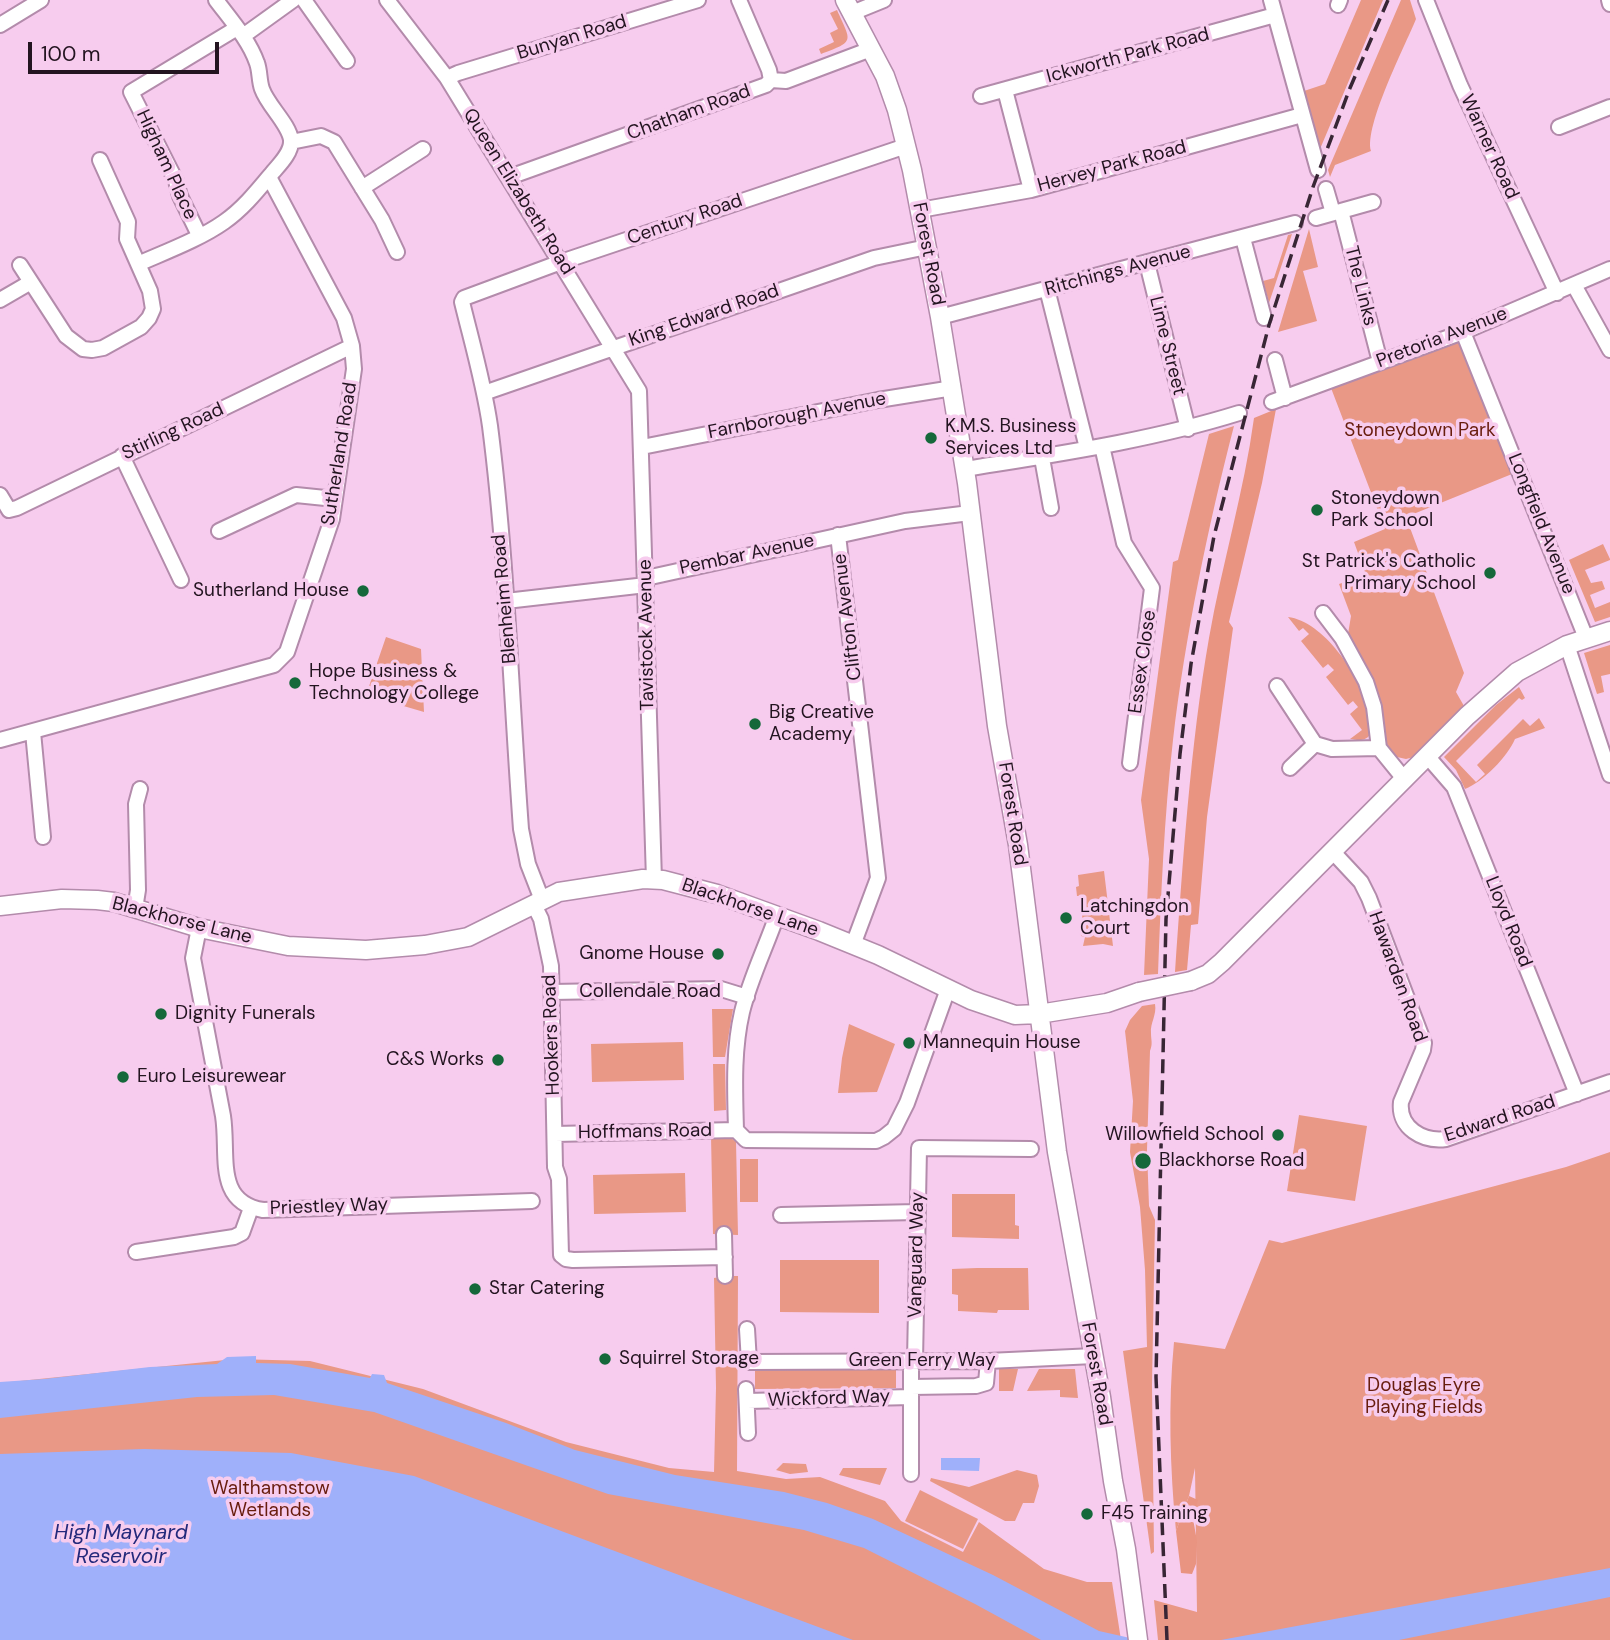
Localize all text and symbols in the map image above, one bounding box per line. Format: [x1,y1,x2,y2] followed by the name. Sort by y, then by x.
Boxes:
[514,11,630,65] street label: Bunyan Road
[1044,23,1212,89] street label: Ickworth Park Road
[32,28,222,72] scale bar
[41,40,101,68] text: 100 m
[624,80,754,146] street label: Chatham Road
[1455,91,1523,203] street label: Warner Road
[458,105,578,279] street label: Queen Elizabeth Road
[131,106,201,224] street label: Higham Place
[1035,136,1189,198] street label: Hervey Park Road
[624,190,746,250] street label: Century Road
[907,201,949,307] street label: Forest Road
[1043,241,1193,301] street label: Ritchings Avenue
[1339,244,1381,328] street label: The Links
[626,280,782,352] street label: King Edward Road
[1144,294,1190,398] street label: Lime Street
[1373,303,1511,373] street label: Pretoria Avenue
[317,381,363,527] street label: Sutherland Road
[706,388,888,444] street label: Farnborough Avenue
[118,398,228,466] street label: Stirling Road
[945,416,1077,460] place label: K.M.S. Business Services Ltd
[1344,420,1496,442] park label: Stoneydown Park
[923,430,939,446] marker: K.M.S. Business Services Ltd
[1502,450,1580,598] street label: Longfield Avenue
[1331,488,1440,532] place label: Stoneydown Park School
[1309,502,1325,518] marker: Stoneydown Park School
[678,530,816,580] street label: Pembar Avenue
[488,533,522,665] street label: Blenheim Road
[1302,551,1476,595] place label: St Patrick's Catholic Primary School
[829,552,867,682] street label: Clifton Avenue
[634,559,660,711] street label: Tavistock Avenue
[1482,565,1498,581] marker: St Patrick's Catholic Primary School
[193,580,349,602] place label: Sutherland House
[355,583,371,599] marker: Sutherland House
[1124,609,1162,715] street label: Essex Close
[309,661,479,705] place label: Hope Business & Technology College
[287,675,303,691] marker: Hope Business & Technology College
[769,702,874,746] place label: Big Creative Academy
[747,716,763,732] marker: Big Creative Academy
[993,761,1031,867] street label: Forest Road
[1480,873,1536,971] street label: Lloyd Road
[679,874,821,942] street label: Blackhorse Lane
[110,893,254,949] street label: Blackhorse Lane
[1080,896,1189,940] place label: Latchingdon Court
[1363,909,1431,1045] street label: Hawarden Road
[1058,910,1074,926] marker: Latchingdon Court
[579,943,704,965] place label: Gnome House
[710,946,726,962] marker: Gnome House
[538,974,566,1096] street label: Hookers Road
[579,981,721,1003] street label: Collendale Road
[175,1003,316,1025] place label: Dignity Funerals
[153,1006,169,1022] marker: Dignity Funerals
[923,1032,1081,1054] place label: Mannequin House
[901,1035,917,1051] marker: Mannequin House
[386,1049,484,1071] place label: C&S Works
[490,1052,506,1068] marker: C&S Works
[137,1066,286,1088] place label: Euro Leisurewear
[115,1069,131,1085] marker: Euro Leisurewear
[1442,1090,1558,1148] street label: Edward Road
[578,1119,712,1145] street label: Hoffmans Road
[1105,1124,1264,1146] place label: Willowfield School
[1270,1127,1286,1143] marker: Willowfield School
[1159,1150,1304,1172] place label: Blackhorse Road
[1133,1151,1153,1171] marker: Blackhorse Road
[904,1192,930,1318] street label: Vanguard Way
[269,1194,389,1220] street label: Priestley Way
[489,1278,605,1300] place label: Star Catering
[467,1281,483,1297] marker: Star Catering
[1076,1321,1116,1427] street label: Forest Road
[619,1348,759,1370] place label: Squirrel Storage
[849,1350,995,1372] street label: Green Ferry Way
[597,1351,613,1367] marker: Squirrel Storage
[1365,1375,1483,1419] park label: Douglas Eyre Playing Fields
[767,1385,891,1413] street label: Wickford Way
[210,1478,330,1522] park label: Walthamstow Wetlands
[1101,1503,1208,1525] place label: F45 Training
[1079,1506,1095,1522] marker: F45 Training
[54,1520,188,1570] water label: High Maynard Reservoir

